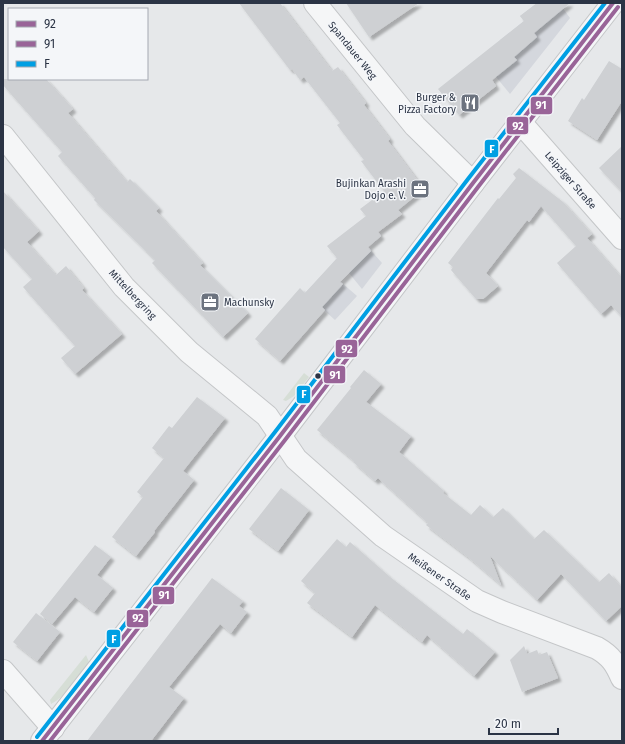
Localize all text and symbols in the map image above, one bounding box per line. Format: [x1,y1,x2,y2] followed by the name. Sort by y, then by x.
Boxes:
[8,8,148,80] legend
[44,17,56,31] text: 92
[325,19,380,82] street label: Spandauer Weg
[44,37,55,51] text: 91
[44,57,50,71] text: F
[398,92,456,116] place label: Burger & Pizza Factory
[459,92,481,114] restaurant icon: Burger & Pizza Factory
[530,96,553,115] line badge: 91
[535,99,547,112] text: 91
[506,116,529,135] line badge: 92
[512,120,524,133] text: 92
[484,139,499,158] line badge: F
[489,143,495,156] text: F
[542,149,599,212] street label: Leipziger Straße
[336,178,406,202] place label: Bujinkan Arashi Dojo e. V.
[409,178,431,200] office icon: Bujinkan Arashi Dojo e. V.
[106,267,159,323] street label: Mittelbergring
[199,291,221,313] office icon: Machunsky
[224,297,274,309] place label: Machunsky
[335,339,358,358] line badge: 92
[341,343,353,356] text: 92
[323,365,346,384] line badge: 91
[329,369,341,382] text: 91
[313,371,323,381] unlabelled marker
[296,385,311,404] line badge: F
[301,388,307,401] text: F
[405,550,473,603] street label: Meißener Straße
[152,586,175,605] line badge: 91
[158,589,170,602] text: 91
[126,609,149,628] line badge: 92
[132,612,144,625] text: 92
[106,629,121,648] line badge: F
[111,633,117,646] text: F
[489,710,558,736] scale bar
[495,717,521,731] text: 20 m

